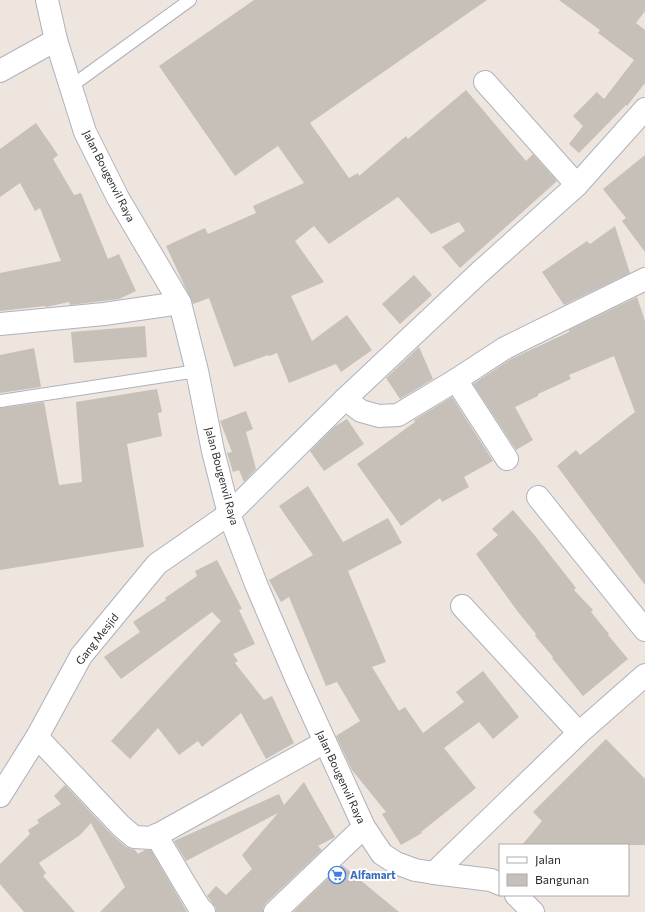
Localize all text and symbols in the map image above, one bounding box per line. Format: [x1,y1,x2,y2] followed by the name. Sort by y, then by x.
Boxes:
[80,128,138,224] street label: Jalan Bougenvil Raya
[202,425,242,527] street label: Jalan Bougenvil Raya
[73,610,121,667] street label: Gang Mesjid
[313,728,369,826] street label: Jalan Bougenvil Raya
[499,844,629,896] legend
[535,852,561,867] text: Jalan
[327,865,347,885] supermarket icon: Alfamart
[350,868,396,881] place label: Alfamart
[535,872,589,886] text: Bangunan

